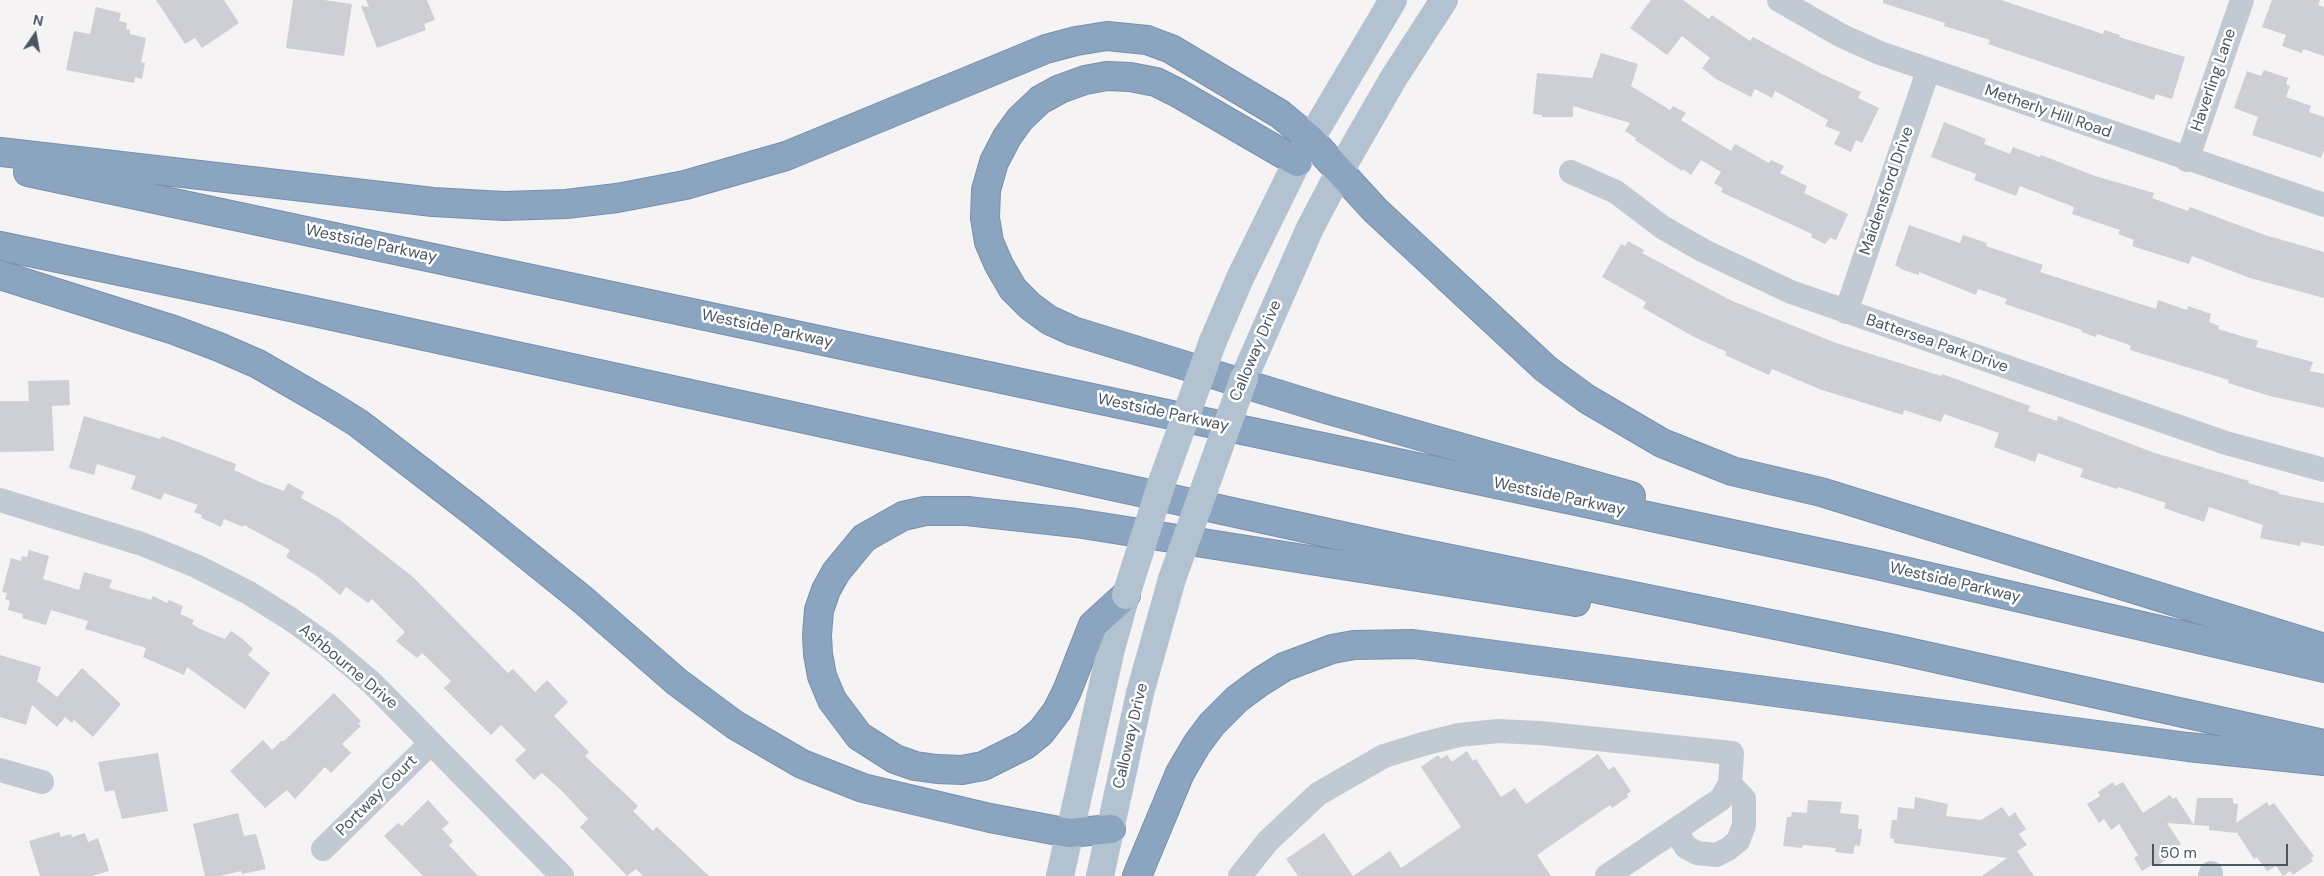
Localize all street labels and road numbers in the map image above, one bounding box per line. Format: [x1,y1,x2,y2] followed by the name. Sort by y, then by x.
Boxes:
[2187,26,2241,134] street label: Haverling Lane
[1982,81,2114,143] street label: Metherly Hill Road
[1856,124,1918,258] street label: Maidensford Drive
[304,221,438,267] street label: Westside Parkway
[1226,298,1286,404] street label: Calloway Drive
[700,306,834,352] street label: Westside Parkway
[1863,311,2011,377] street label: Battersea Park Drive
[1096,390,1230,436] street label: Westside Parkway
[1492,474,1626,520] street label: Westside Parkway
[1888,559,2022,607] street label: Westside Parkway
[295,620,401,714] street label: Ashbourne Drive
[1110,681,1152,791] street label: Calloway Drive
[333,752,421,840] street label: Portway Court

